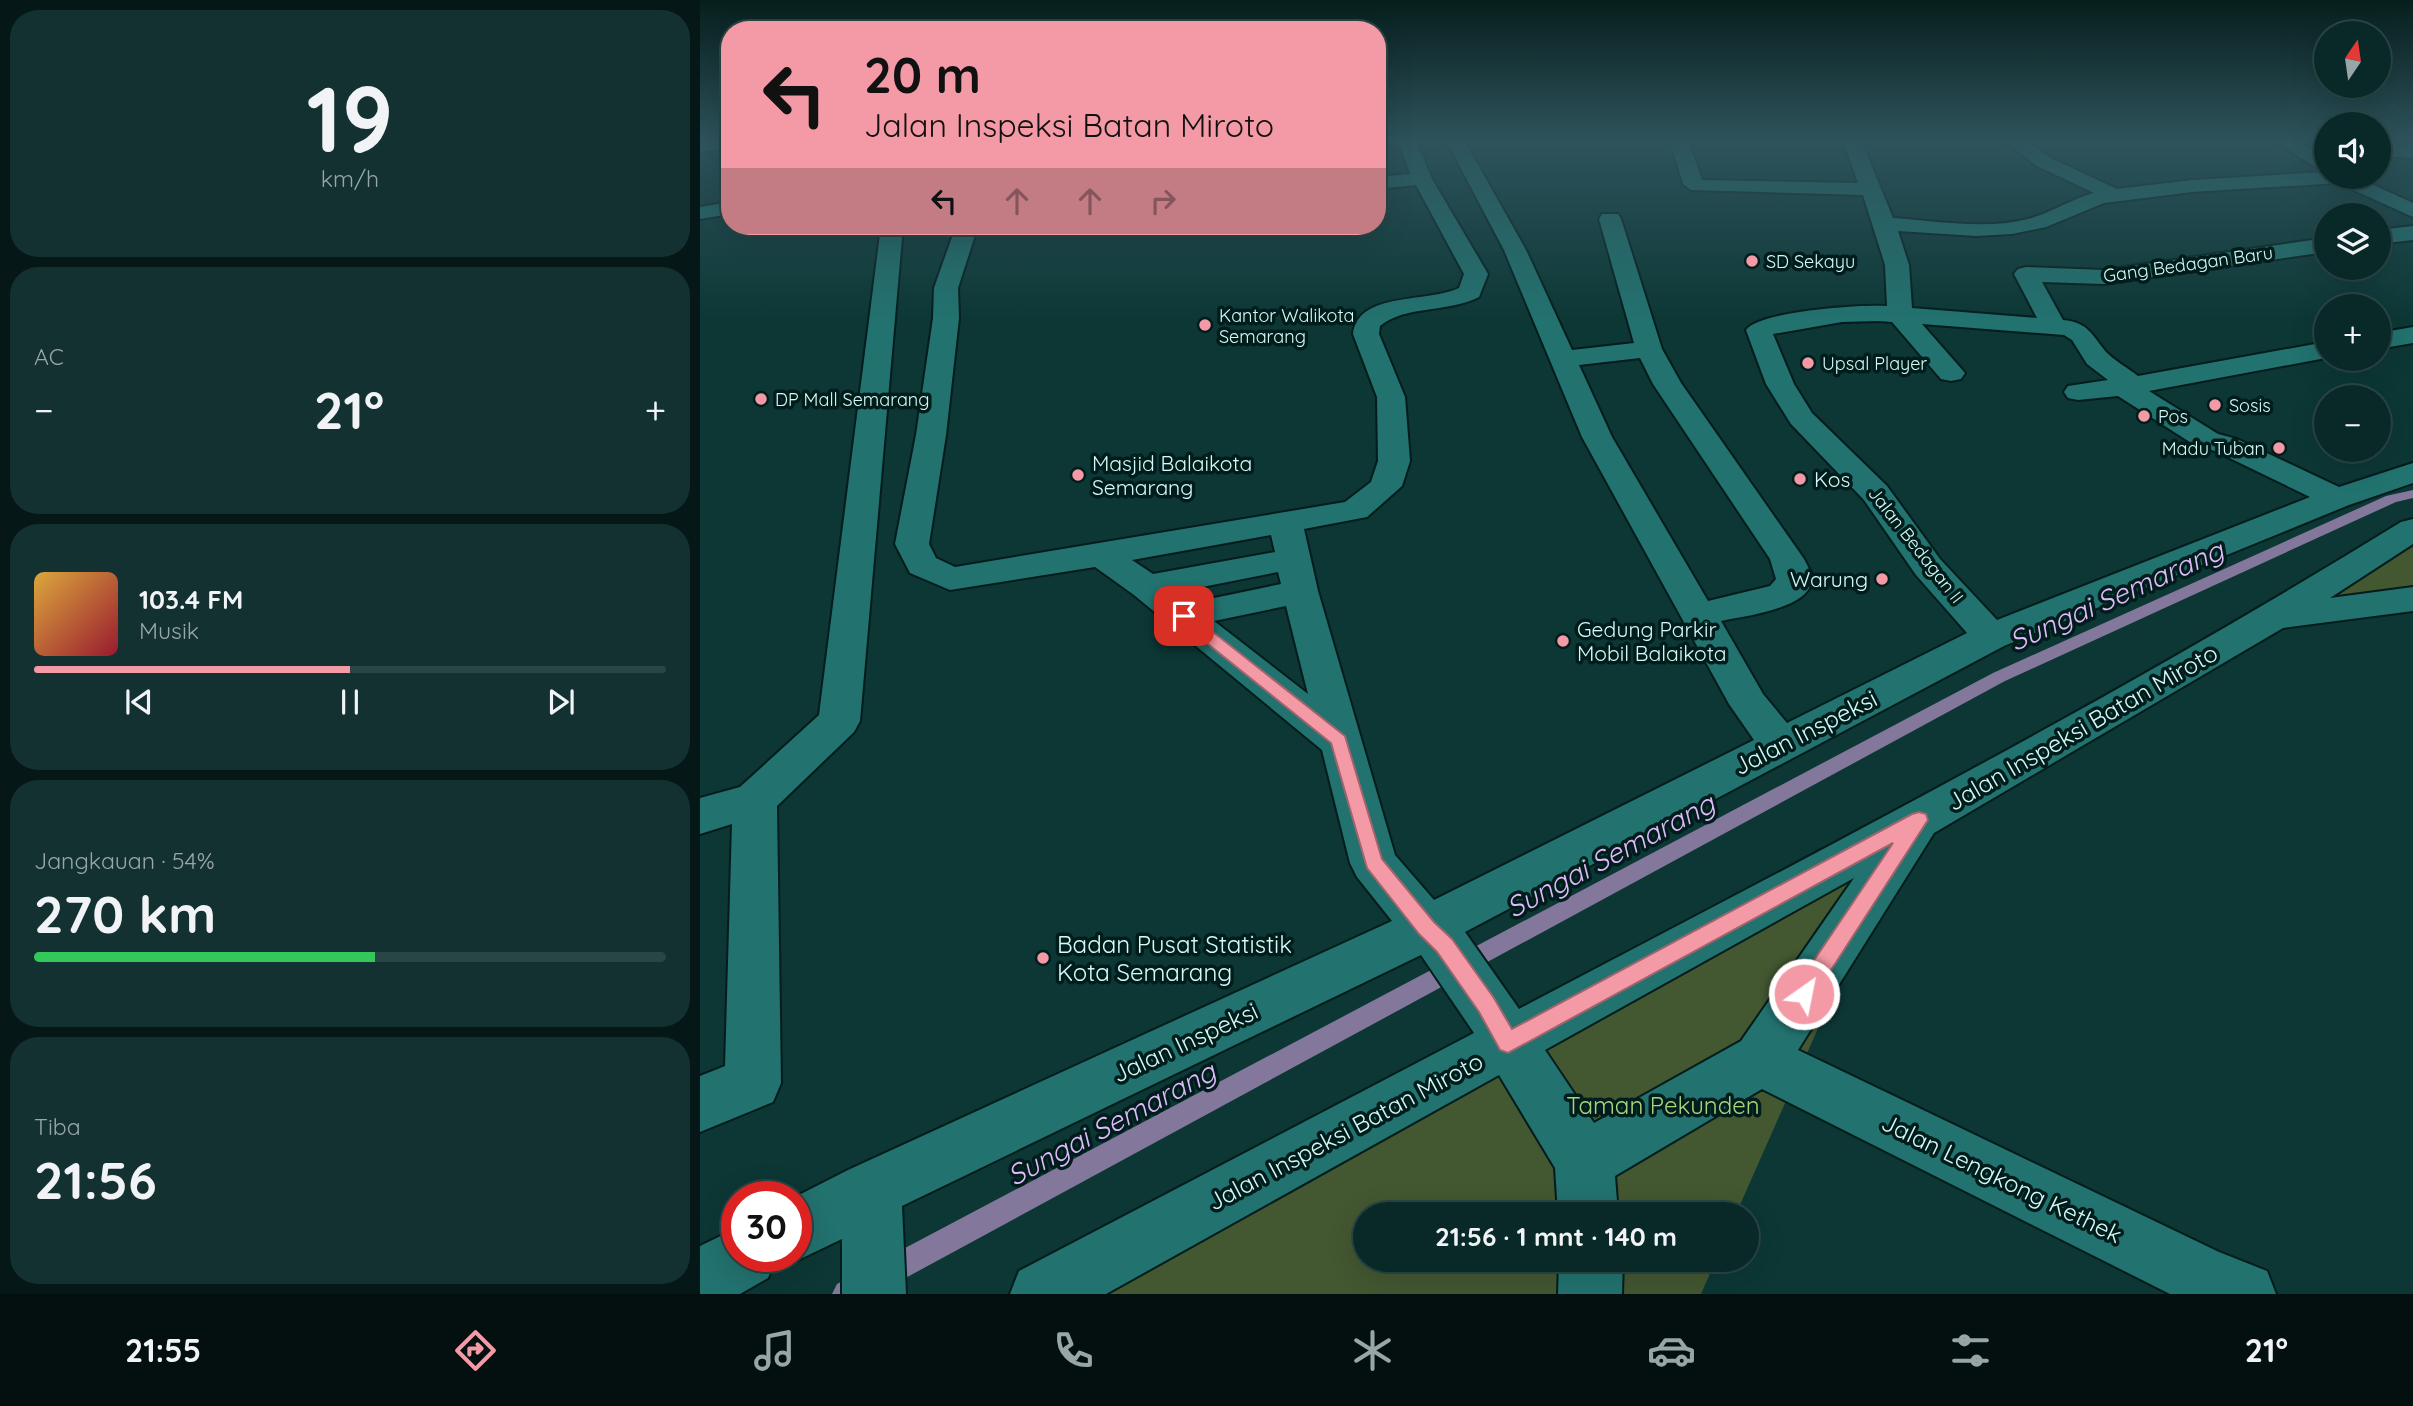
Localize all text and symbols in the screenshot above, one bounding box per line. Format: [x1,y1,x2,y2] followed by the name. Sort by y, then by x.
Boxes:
[2314,21,2390,98] north arrow
[2314,21,2391,462] map controls
[864,44,981,105] text: 20 m
[749,49,840,140] icon: left
[306,61,394,175] text: 19
[864,105,1274,145] text: Jalan Inspeksi Batan Miroto
[2314,112,2391,189] button: sound
[321,164,379,193] text: km/h
[925,182,963,220] icon: left
[998,182,1036,220] icon: ahead
[1071,182,1109,220] icon: ahead
[1144,182,1182,220] icon: right
[2314,203,2391,280] button: layers
[2102,241,2274,287] street label: Gang Bedagan Baru
[1766,250,1855,273] place label: SD Sekayu
[1744,253,1760,269] marker: SD Sekayu
[2314,294,2391,371] button: +
[1219,304,1354,348] place label: Kantor Walikota Semarang
[1197,317,1213,333] marker: Kantor Walikota Semarang
[34,342,64,371] text: AC
[1822,352,1927,375] place label: Upsal Player
[1800,355,1816,371] marker: Upsal Player
[314,377,384,442] text: 21°
[2314,385,2391,462] button: −
[34,386,54,434] text: −
[645,386,666,434] text: +
[775,388,929,411] place label: DP Mall Semarang
[753,391,769,407] marker: DP Mall Semarang
[2229,394,2271,417] place label: Sosis
[2207,397,2223,413] marker: Sosis
[2158,405,2188,428] place label: Pos
[2136,408,2152,424] marker: Pos
[2162,437,2265,460] place label: Madu Tuban
[2271,440,2287,456] marker: Madu Tuban
[1092,450,1252,500] place label: Masjid Balaikota Semarang
[1814,466,1850,492] place label: Kos
[1070,467,1086,483] marker: Masjid Balaikota Semarang
[1792,471,1808,487] marker: Kos
[1863,482,1969,608] street label: Jalan Bedagan II
[2003,531,2230,658] water label: Sungai Semarang
[1790,566,1868,592] place label: Warung
[1874,571,1890,587] marker: Warung
[139,583,243,616] text: 103.4 FM
[1154,586,1214,646] pin
[1165,597,1203,635] icon: arrive
[139,616,199,645] text: Musik
[1577,616,1727,666] place label: Gedung Parkir Mobil Balaikota
[1555,633,1571,649] marker: Gedung Parkir Mobil Balaikota
[1941,637,2223,817] street label: Jalan Inspeksi Batan Miroto
[120,683,158,721] icon: previous
[331,683,369,721] icon: pause
[542,683,580,721] icon: next
[1728,683,1882,781] street label: Jalan Inspeksi
[1500,785,1722,925] water label: Sungai Semarang
[34,846,215,875] text: Jangkauan · 54%
[34,881,216,946] text: 270 km
[1057,929,1292,987] place label: Badan Pusat Statistik Kota Semarang
[1035,950,1051,966] marker: Badan Pusat Statistik Kota Semarang
[1767,957,1841,1031] position arrow
[1107,995,1263,1089] street label: Jalan Inspeksi
[1202,1046,1488,1216] street label: Jalan Inspeksi Batan Miroto
[1001,1053,1223,1193] water label: Sungai Semarang
[1566,1090,1760,1120] park label: Taman Pekunden
[1877,1107,2127,1249] street label: Jalan Lengkong Kethek
[34,1112,81,1141] text: Tiba
[34,1147,157,1212] text: 21:56
[721,1181,812,1272] speed limit sign: 30
[1435,1220,1677,1253] text: 21:56 · 1 mnt · 140 m
[451,1326,500,1375] icon: directions
[750,1326,799,1375] icon: music
[1049,1326,1098,1375] icon: phone
[1348,1326,1397,1375] icon: climate
[1647,1326,1696,1375] icon: car
[1946,1326,1995,1375] icon: filters
[125,1330,201,1370] text: 21:55
[2245,1330,2288,1370] text: 21°

